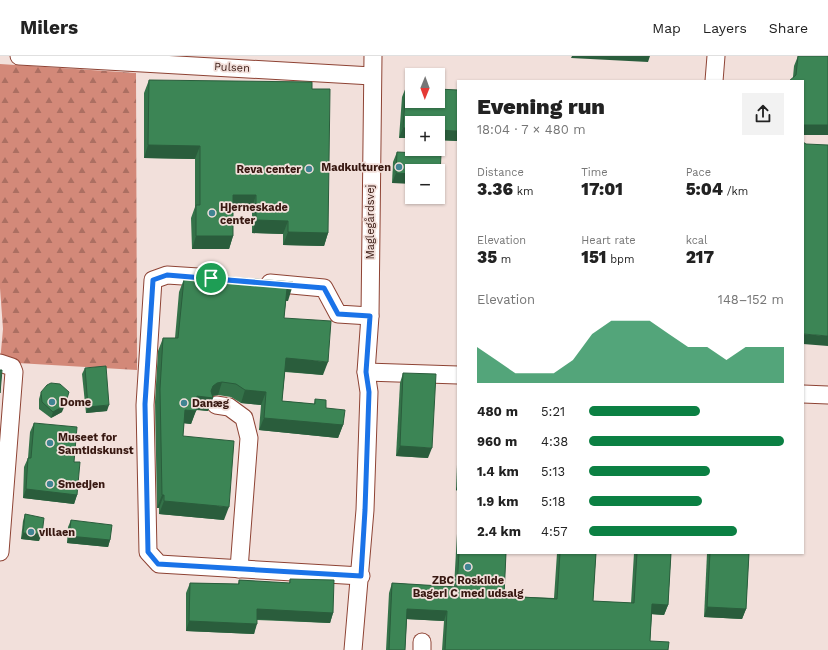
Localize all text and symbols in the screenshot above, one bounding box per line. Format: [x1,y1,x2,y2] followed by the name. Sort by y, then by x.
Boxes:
[20,16,78,39] text: Milers
[652,20,681,36] text: Map
[703,20,747,36] text: Layers
[769,20,808,36] text: Share
[214,60,250,75] street label: Pulsen
[405,68,445,108] north arrow
[405,68,445,204] map controls
[742,93,784,135] button: share
[477,94,605,119] text: Evening run
[405,116,445,156] button: +
[477,122,586,137] text: 18:04 · 7 × 480 m
[321,161,391,174] place label: Madkulturen
[394,162,404,172] marker: Madkulturen
[237,163,301,176] place label: Reva center
[304,164,314,174] marker: Reva center
[405,164,445,204] button: −
[477,166,524,179] text: Distance
[581,166,608,179] text: Time
[686,166,711,179] text: Pace
[477,179,513,199] text: 3.36
[581,179,623,199] text: 17:01
[686,179,723,199] text: 5:04
[364,184,377,260] street label: Maglegårdsvej
[513,185,533,198] text: km
[723,185,748,198] text: /km
[220,201,288,227] place label: Hjerneskade center
[207,208,217,218] marker: Hjerneskade center
[477,234,526,247] text: Elevation
[581,234,636,247] text: Heart rate
[686,234,707,247] text: kcal
[477,247,497,267] text: 35
[581,247,606,267] text: 151
[686,247,714,267] text: 217
[497,253,511,266] text: m
[606,253,634,266] text: bpm
[194,261,228,295] pin
[200,267,222,289] icon: arrive
[477,292,535,307] text: Elevation
[718,292,784,307] text: 148–152 m
[60,396,91,409] place label: Dome
[47,397,57,407] marker: Dome
[192,397,230,410] place label: Danæg
[179,398,189,408] marker: Danæg
[477,404,518,419] text: 480 m
[541,404,565,419] text: 5:21
[58,431,134,457] place label: Museet for Samtidskunst
[477,434,517,449] text: 960 m
[541,434,568,449] text: 4:38
[45,438,55,448] marker: Museet for Samtidskunst
[477,464,519,479] text: 1.4 km
[541,464,565,479] text: 5:13
[58,478,105,491] place label: Smedjen
[45,479,55,489] marker: Smedjen
[477,494,518,509] text: 1.9 km
[541,494,566,509] text: 5:18
[477,524,521,539] text: 2.4 km
[541,524,568,539] text: 4:57
[38,526,75,539] place label: villaen
[26,527,36,537] marker: villaen
[463,562,473,572] marker: ZBC Roskilde Bageri C med udsalg
[413,574,524,600] place label: ZBC Roskilde Bageri C med udsalg

